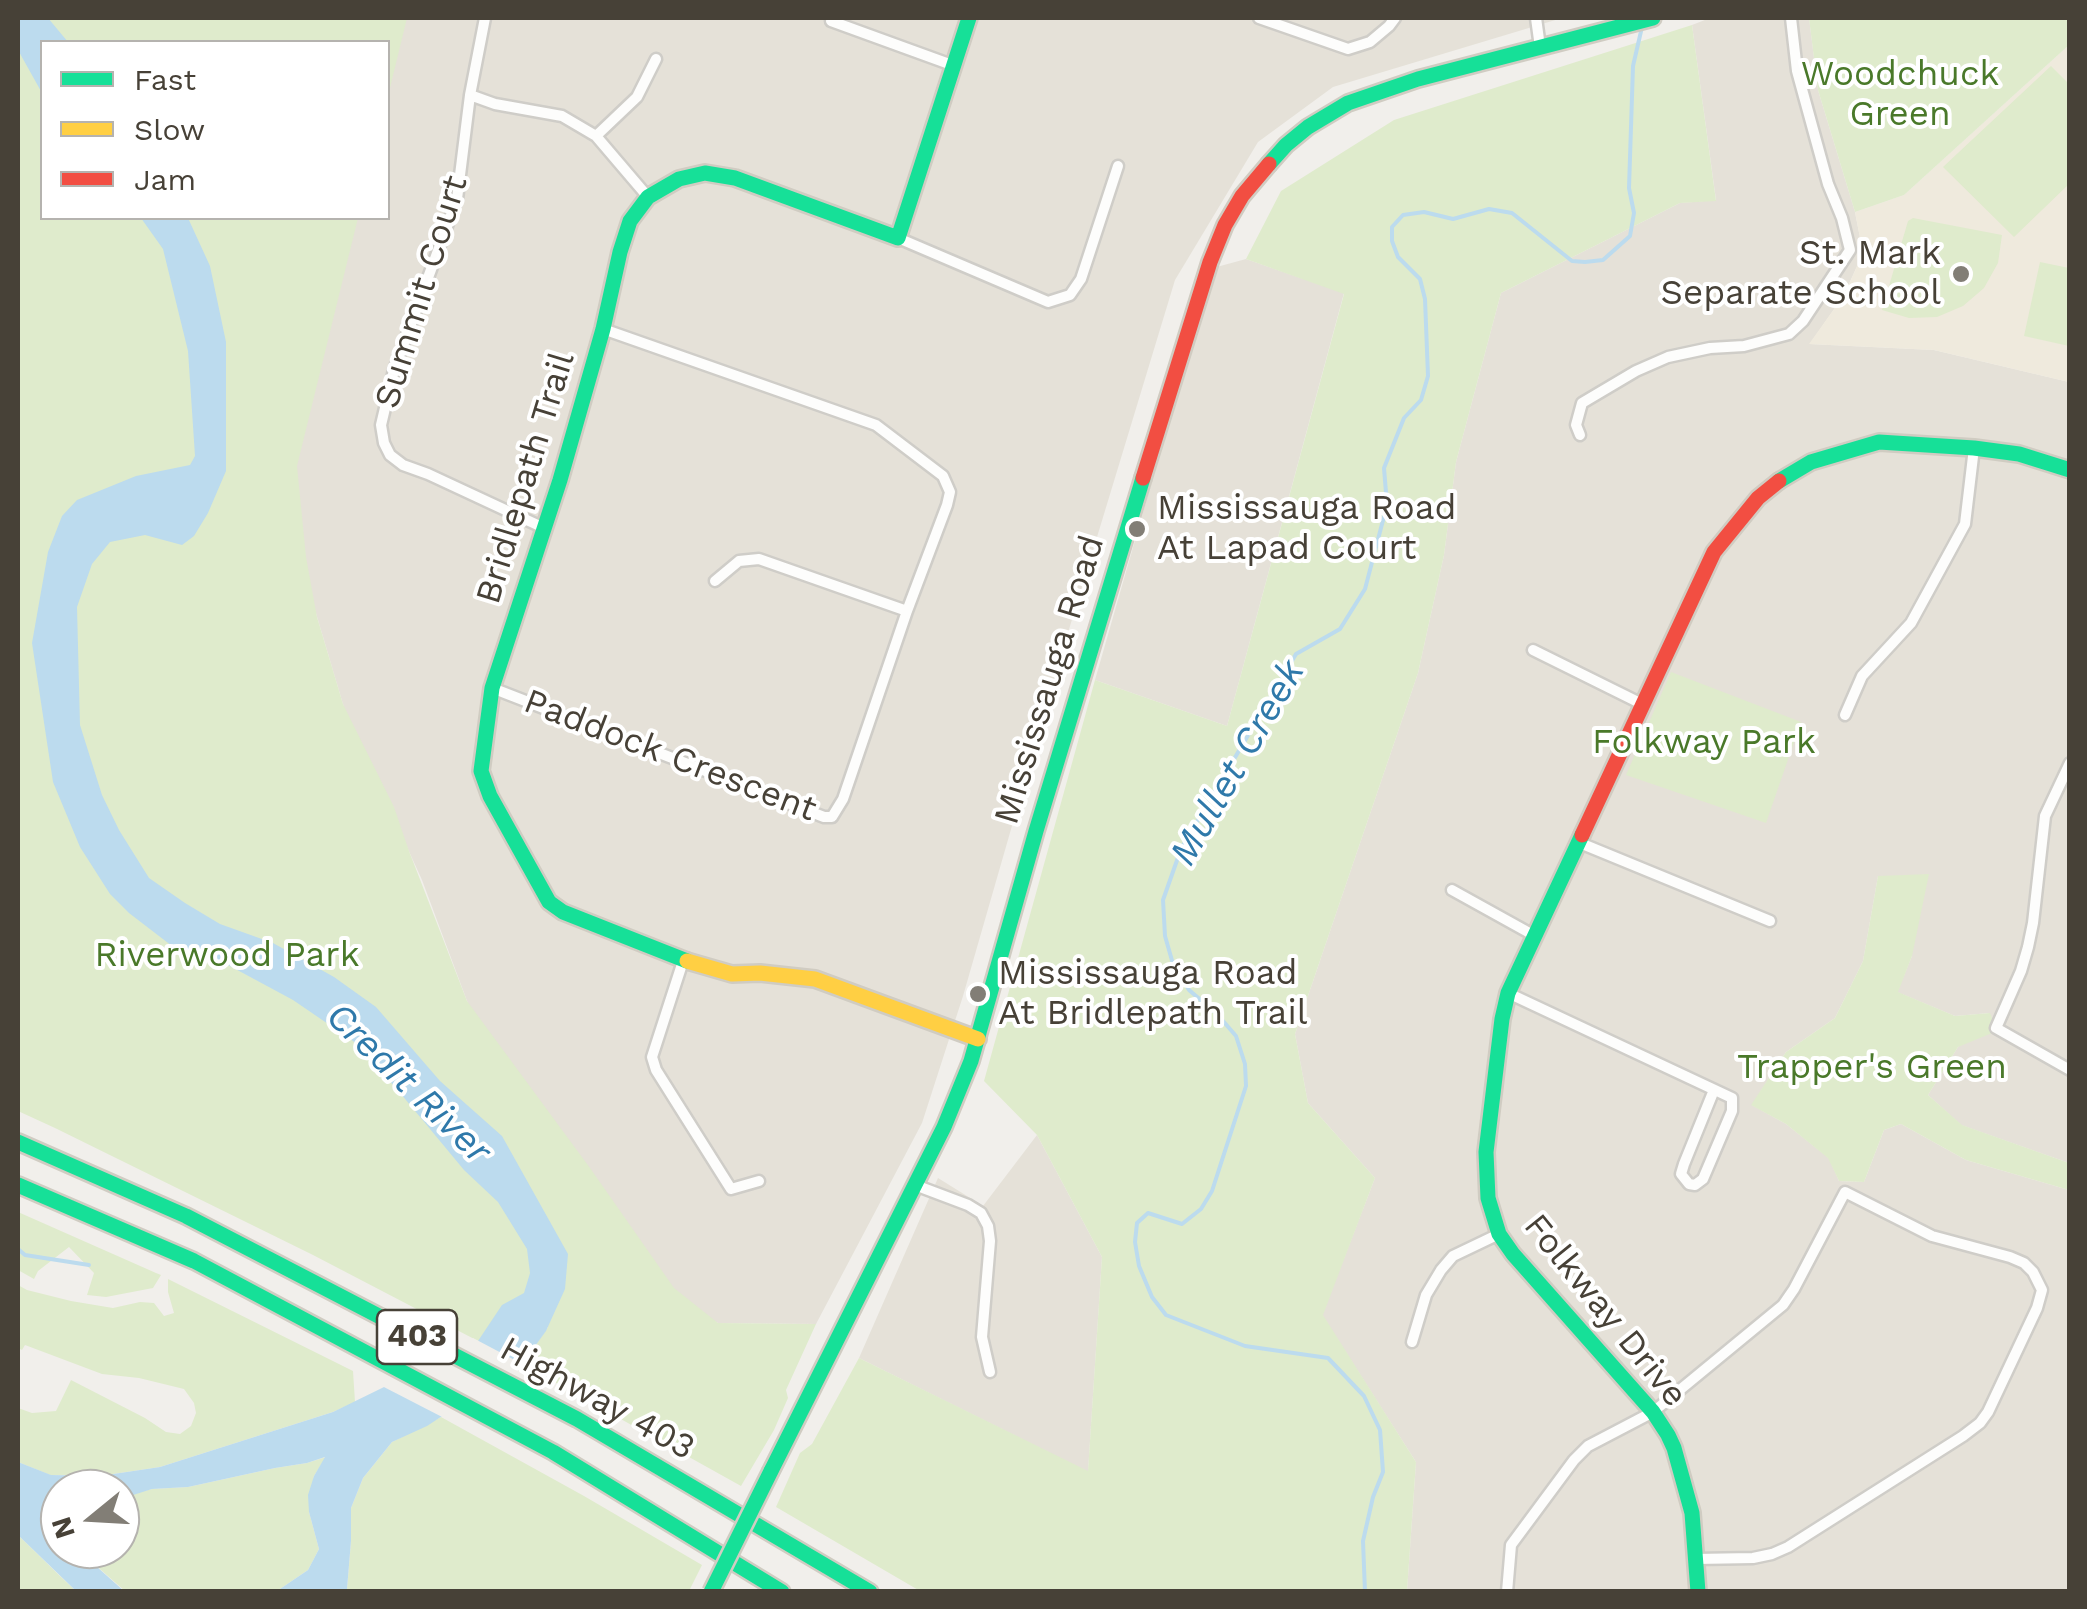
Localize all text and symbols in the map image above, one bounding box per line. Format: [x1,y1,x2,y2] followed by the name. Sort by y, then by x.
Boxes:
[40,40,390,220] legend
[1801,54,1999,136] park label: Woodchuck Green
[134,62,196,97] text: Fast
[134,112,205,147] text: Slow
[134,162,196,197] text: Jam
[367,171,477,413] street label: Summit Court
[1661,233,1941,315] place label: St. Mark Separate School
[1950,263,1972,285] marker: St. Mark Separate School
[468,347,584,609] street label: Bridlepath Trail
[1157,488,1456,570] place label: Mississauga Road At Lapad Court
[1126,518,1148,540] marker: Mississauga Road At Lapad Court
[986,531,1114,829] street label: Mississauga Road
[1161,652,1315,874] water label: Mullet Creek
[518,681,822,831] street label: Paddock Crescent
[1592,722,1816,764] park label: Folkway Park
[95,935,359,977] park label: Riverwood Park
[998,953,1307,1035] place label: Mississauga Road At Bridlepath Trail
[967,983,989,1005] marker: Mississauga Road At Bridlepath Trail
[316,994,500,1174] water label: Credit River
[1737,1047,2007,1089] park label: Trapper's Green
[1515,1206,1695,1416] street label: Folkway Drive
[377,1310,457,1364] road number: 403
[493,1328,701,1470] street label: Highway 403
[40,1469,140,1569] north arrow
[44,1513,82,1543] text: N

